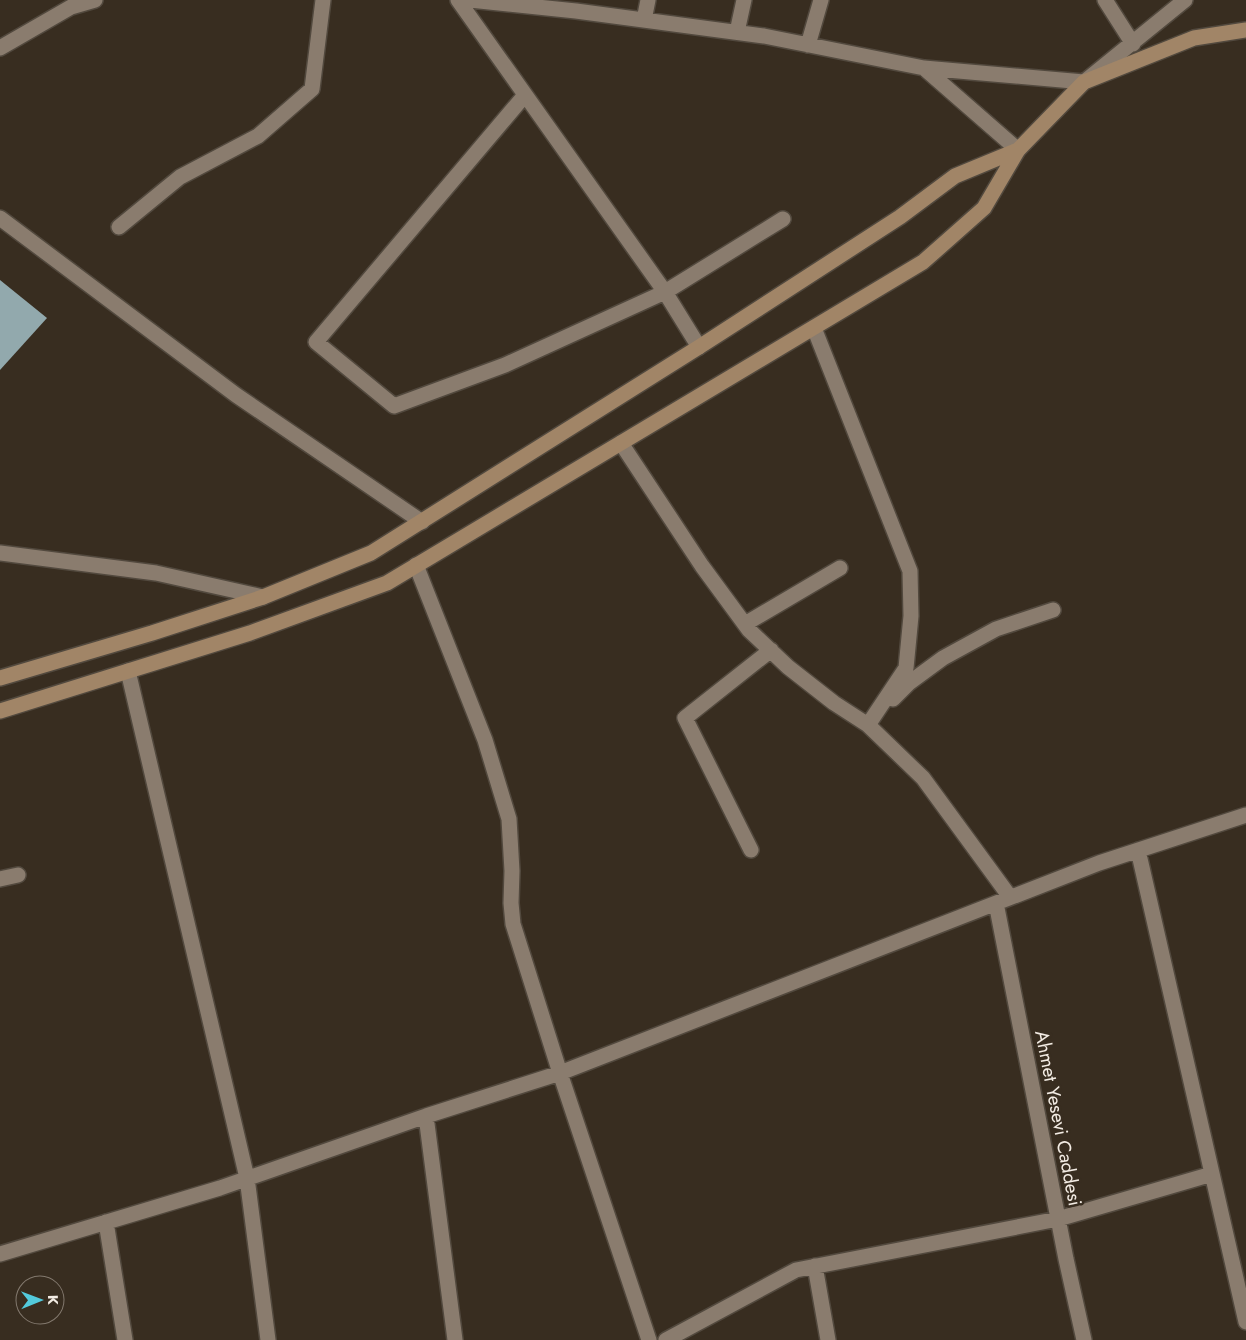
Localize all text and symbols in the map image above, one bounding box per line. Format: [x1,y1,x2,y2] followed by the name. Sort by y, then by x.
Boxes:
[1028,1028,1089,1208] street label: Ahmet Yesevi Caddesi
[15,1275,65,1325] north arrow
[43,1295,63,1305] text: K

